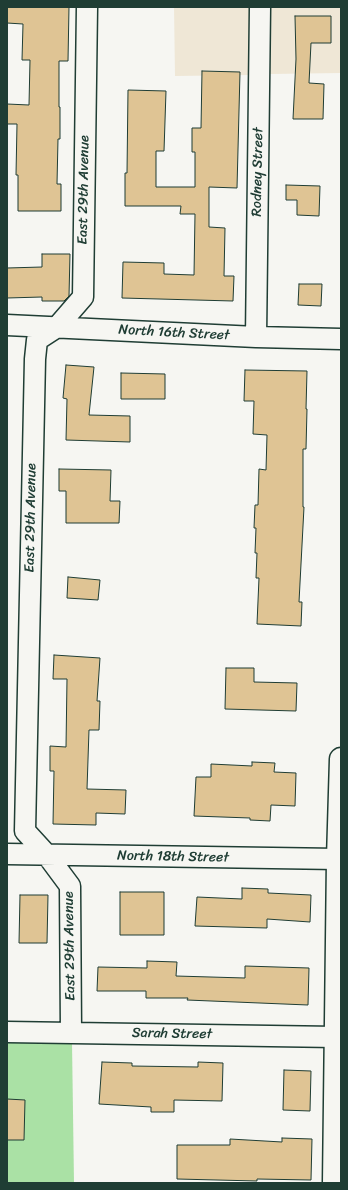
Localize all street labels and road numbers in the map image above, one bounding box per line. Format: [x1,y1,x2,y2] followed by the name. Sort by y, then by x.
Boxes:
[249,127,267,217] street label: Rodney Street
[75,135,93,245] street label: East 29th Avenue
[118,322,230,344] street label: North 16th Street
[22,463,40,573] street label: East 29th Avenue
[117,848,229,866] street label: North 18th Street
[61,891,79,1001] street label: East 29th Avenue
[132,1025,212,1043] street label: Sarah Street

